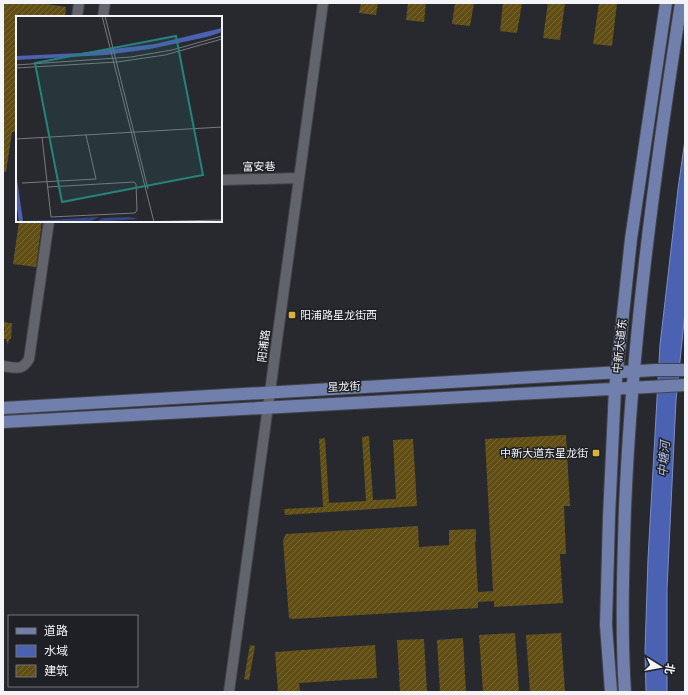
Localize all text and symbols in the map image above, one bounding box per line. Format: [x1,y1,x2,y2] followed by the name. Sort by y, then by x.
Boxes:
[16,16,222,222] inset map
[242,160,276,174] street label: 富安巷
[300,309,377,322] place label: 阳浦路星龙街西
[287,310,297,320] marker: 阳浦路星龙街西
[611,318,629,374] street label: 中新大道东
[256,329,272,363] street label: 阳浦路
[327,380,361,394] street label: 星龙街
[656,439,672,477] water label: 中塘河
[500,447,588,460] place label: 中新大道东星龙街
[591,448,601,458] marker: 中新大道东星龙街
[8,615,138,687] legend
[44,624,68,638] text: 道路
[44,644,68,658] text: 水域
[640,647,680,687] north arrow
[662,662,677,675] text: 北
[44,664,68,678] text: 建筑

